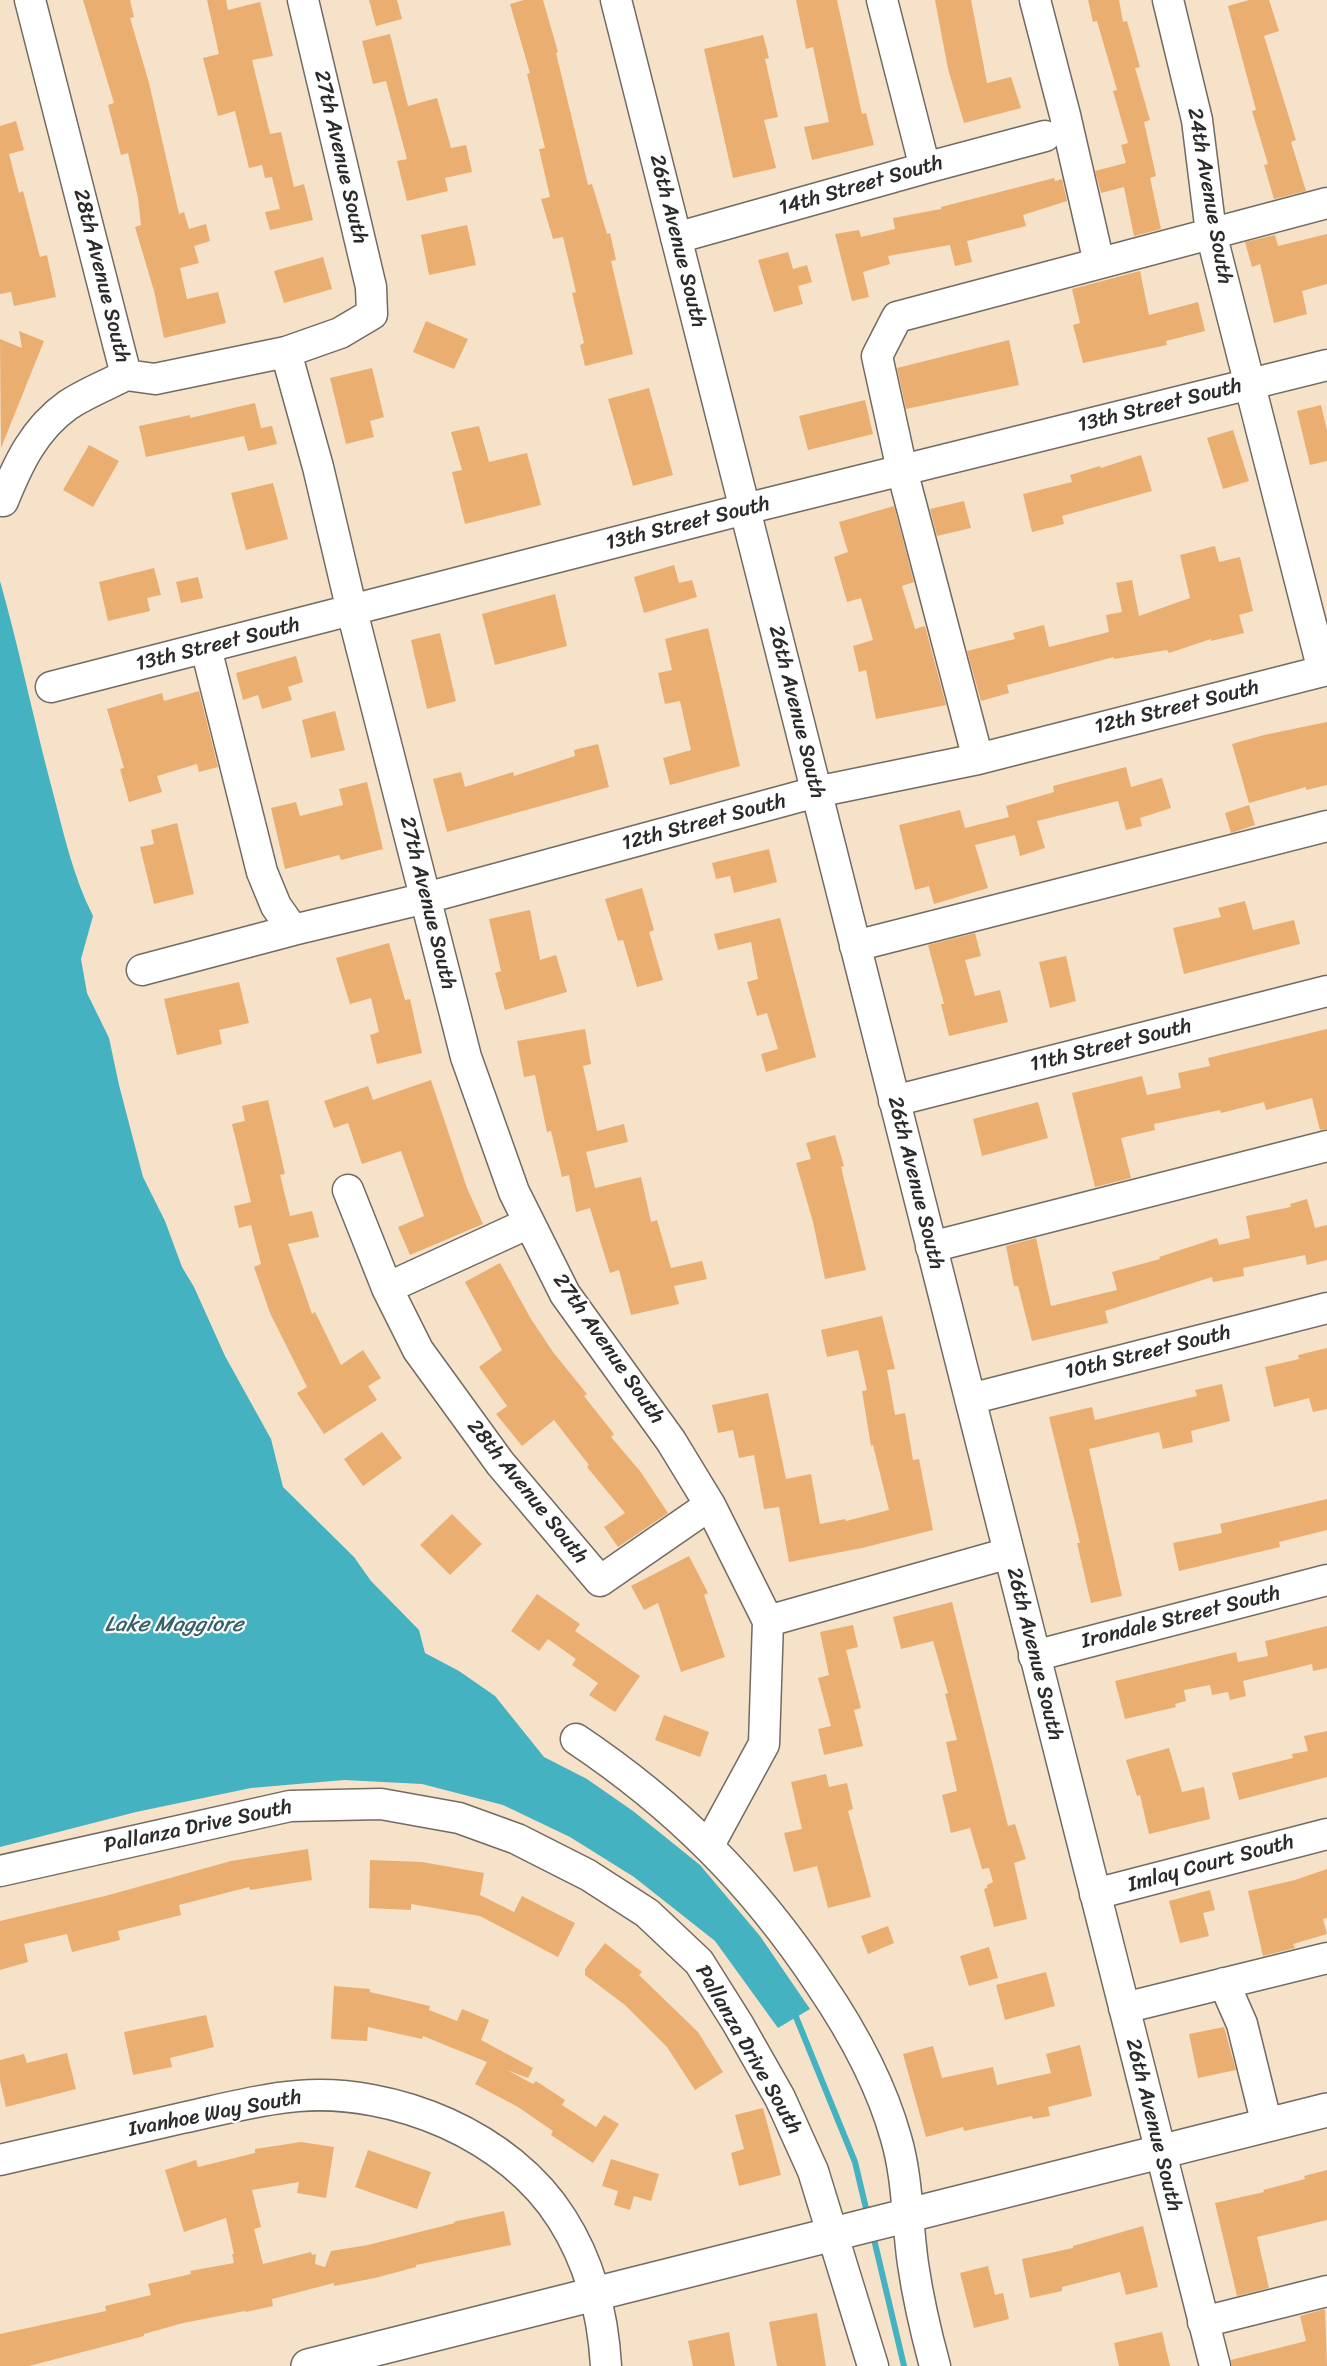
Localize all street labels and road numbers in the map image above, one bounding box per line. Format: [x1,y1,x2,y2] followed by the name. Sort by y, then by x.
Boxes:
[308,68,372,246] street label: 27th Avenue South
[1181,106,1237,286] street label: 24th Avenue South
[776,151,946,221] street label: 14th Street South
[643,152,711,330] street label: 26th Avenue South
[67,186,135,366] street label: 28th Avenue South
[1075,373,1245,439] street label: 13th Street South
[603,491,773,557] street label: 13th Street South
[133,612,303,678] street label: 13th Street South
[762,623,830,801] street label: 26th Avenue South
[1092,675,1262,741] street label: 12th Street South
[619,789,789,857] street label: 12th Street South
[393,814,461,992] street label: 27th Avenue South
[1028,1014,1194,1078] street label: 11th Street South
[881,1094,949,1272] street label: 26th Avenue South
[547,1269,669,1429] street label: 27th Avenue South
[1063,1320,1233,1386] street label: 10th Street South
[461,1415,593,1569] street label: 28th Avenue South
[1000,1565,1068,1743] street label: 26th Avenue South
[1079,1581,1283,1655] street label: Irondale Street South
[102,1795,294,1859] street label: Pallanza Drive South
[1125,1830,1297,1898] street label: Imlay Court South
[689,1961,807,2139] street label: Pallanza Drive South
[1119,2036,1187,2214] street label: 26th Avenue South
[126,2085,304,2143] street label: Ivanhoe Way South

